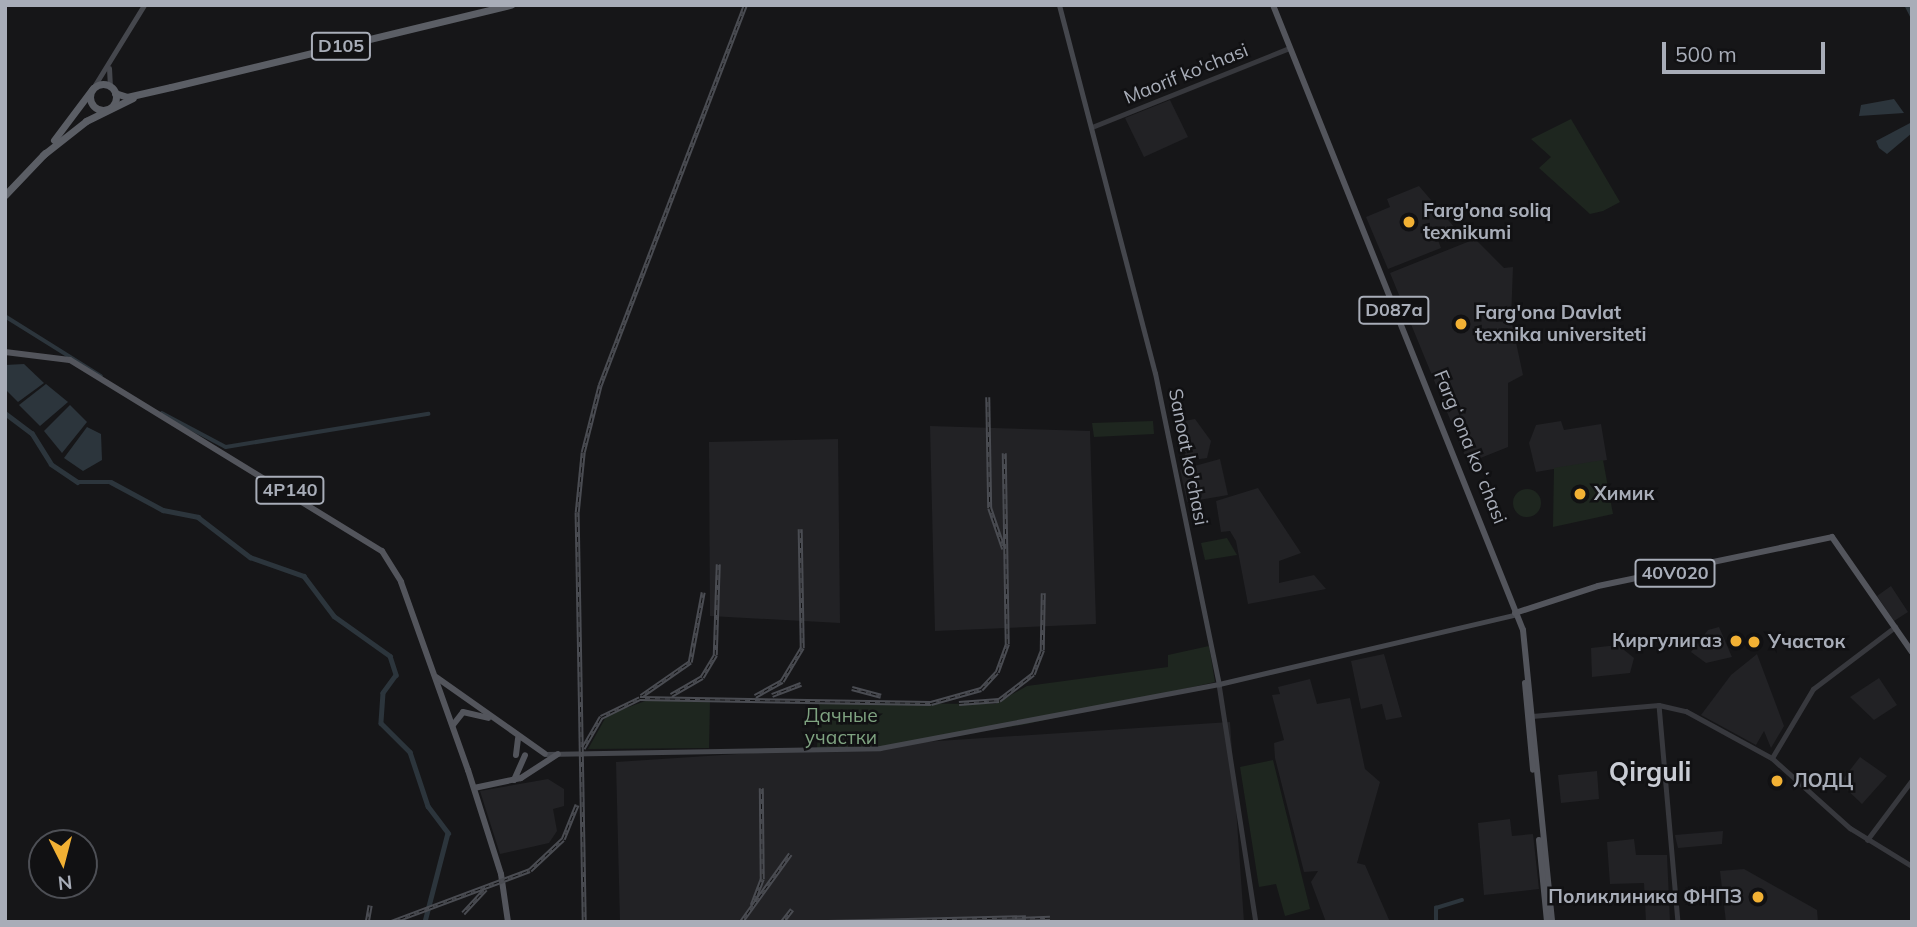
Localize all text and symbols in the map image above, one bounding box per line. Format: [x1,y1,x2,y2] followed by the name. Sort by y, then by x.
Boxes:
[1665,28,1828,72] scale bar
[310,32,372,60] road number: D105
[1121,39,1251,109] street label: Maorif ko'chasi
[1675,41,1737,67] text: 500 m
[1423,200,1551,244] place label: Farg'ona soliq texnikumi
[1401,214,1417,230] marker: Farg'ona soliq texnikumi
[1357,296,1431,324] road number: D087a
[1475,302,1646,346] place label: Farg'ona Davlat texnika universiteti
[1453,316,1469,332] marker: Farg'ona Davlat texnika universiteti
[1429,367,1511,527] street label: Fargʻona koʻchasi
[1164,387,1212,527] street label: Sanoat ko'chasi
[255,476,325,504] road number: 4P140
[1594,483,1654,505] place label: Химик
[1572,486,1588,502] marker: Химик
[1633,558,1717,588] road number: 40V020
[1612,630,1722,652] place label: Киргулигаз
[1768,631,1845,653] place label: Участок
[1728,633,1744,649] marker: Киргулигаз
[1746,634,1762,650] marker: Участок
[804,705,878,749] park label: Дачные участки
[1609,756,1691,788] district label: Qirguli
[1793,770,1853,792] place label: ЛОДЦ
[1767,771,1787,791] marker: ЛОДЦ
[28,829,98,899] north arrow
[57,870,73,896] text: N
[1548,886,1742,908] place label: Поликлиника ФНПЗ
[1748,887,1768,907] marker: Поликлиника ФНПЗ

